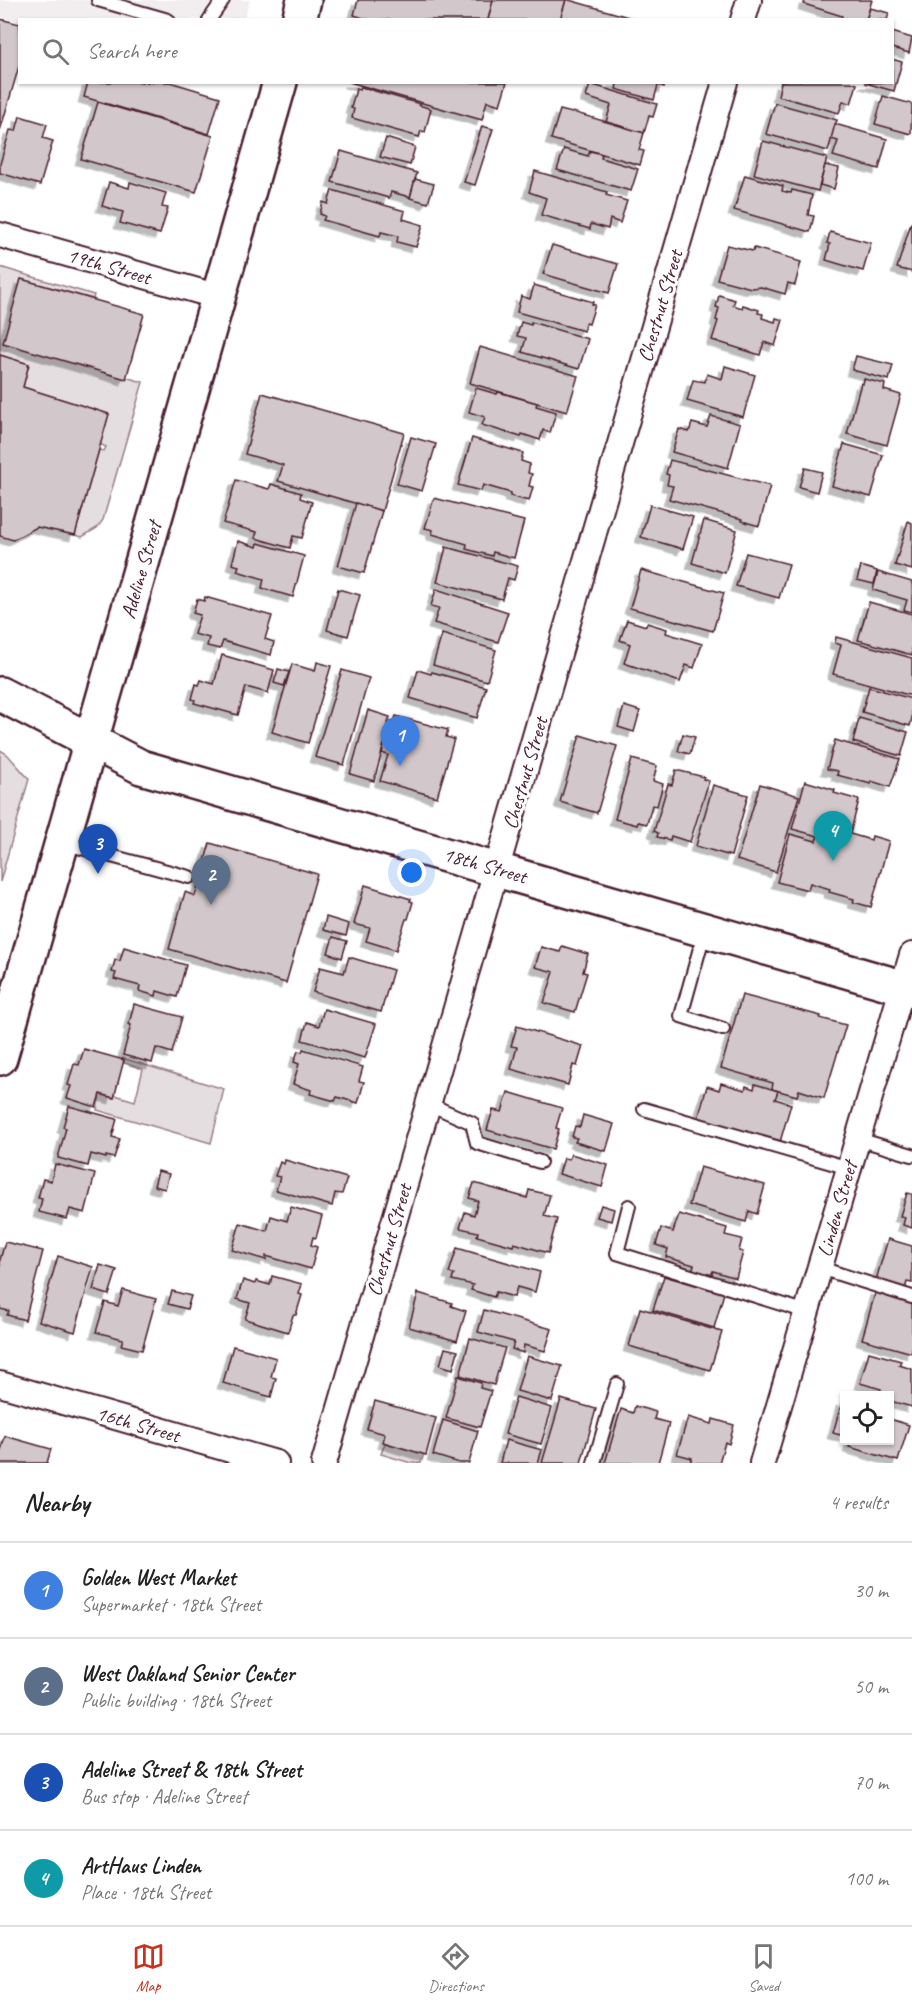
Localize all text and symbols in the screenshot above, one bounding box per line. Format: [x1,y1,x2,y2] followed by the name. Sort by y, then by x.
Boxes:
[18,18,894,84] search box
[39,35,72,68] icon: search
[87,37,177,65] text: Search here
[64,242,156,291] street label: 19th Street
[632,245,689,365] street label: Chestnut Street
[115,515,168,622] street label: Adeline Street
[497,712,554,832] street label: Chestnut Street
[380,716,420,766] pin: 1
[814,812,852,861] pin: 4
[78,824,118,874] pin: 3
[440,841,532,890] street label: 18th Street
[192,856,230,905] pin: 2
[397,858,426,887] your location
[811,1155,864,1260] street label: Linden Street
[361,1179,418,1299] street label: Chestnut Street
[840,1391,894,1445] map controls
[840,1391,894,1445] button: locate
[93,1400,185,1449] street label: 16th Street
[24,1486,89,1519] text: Nearby
[829,1490,888,1515] text: 4 results
[81,1564,236,1592] text: Golden West Market
[39,1578,48,1603] text: 1
[854,1578,888,1603] text: 30 m
[81,1592,261,1617] text: Supermarket · 18th Street
[81,1660,294,1688] text: West Oakland Senior Center
[39,1674,48,1699] text: 2
[854,1674,888,1699] text: 50 m
[81,1688,271,1713] text: Public building · 18th Street
[81,1756,302,1784] text: Adeline Street & 18th Street
[39,1770,48,1795] text: 3
[854,1770,888,1795] text: 70 m
[81,1784,247,1809] text: Bus stop · Adeline Street
[81,1852,201,1880] text: ArtHaus Linden
[39,1866,48,1891] text: 4
[845,1866,888,1891] text: 100 m
[81,1880,211,1905] text: Place · 18th Street
[132,1940,165,1996] tab: Map
[428,1940,484,1996] tab: Directions
[747,1940,780,1996] tab: Saved

